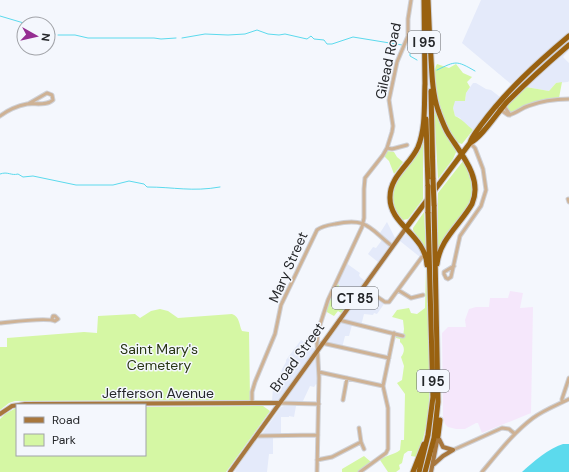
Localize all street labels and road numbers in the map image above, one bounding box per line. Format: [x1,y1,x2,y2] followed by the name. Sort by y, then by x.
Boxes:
[371,21,405,101] street label: Gilead Road
[408,31,440,53] road number: I 95
[264,229,312,305] street label: Mary Street
[332,287,378,309] road number: CT 85
[266,319,328,395] street label: Broad Street
[417,370,449,392] road number: I 95
[102,384,214,402] street label: Jefferson Avenue

